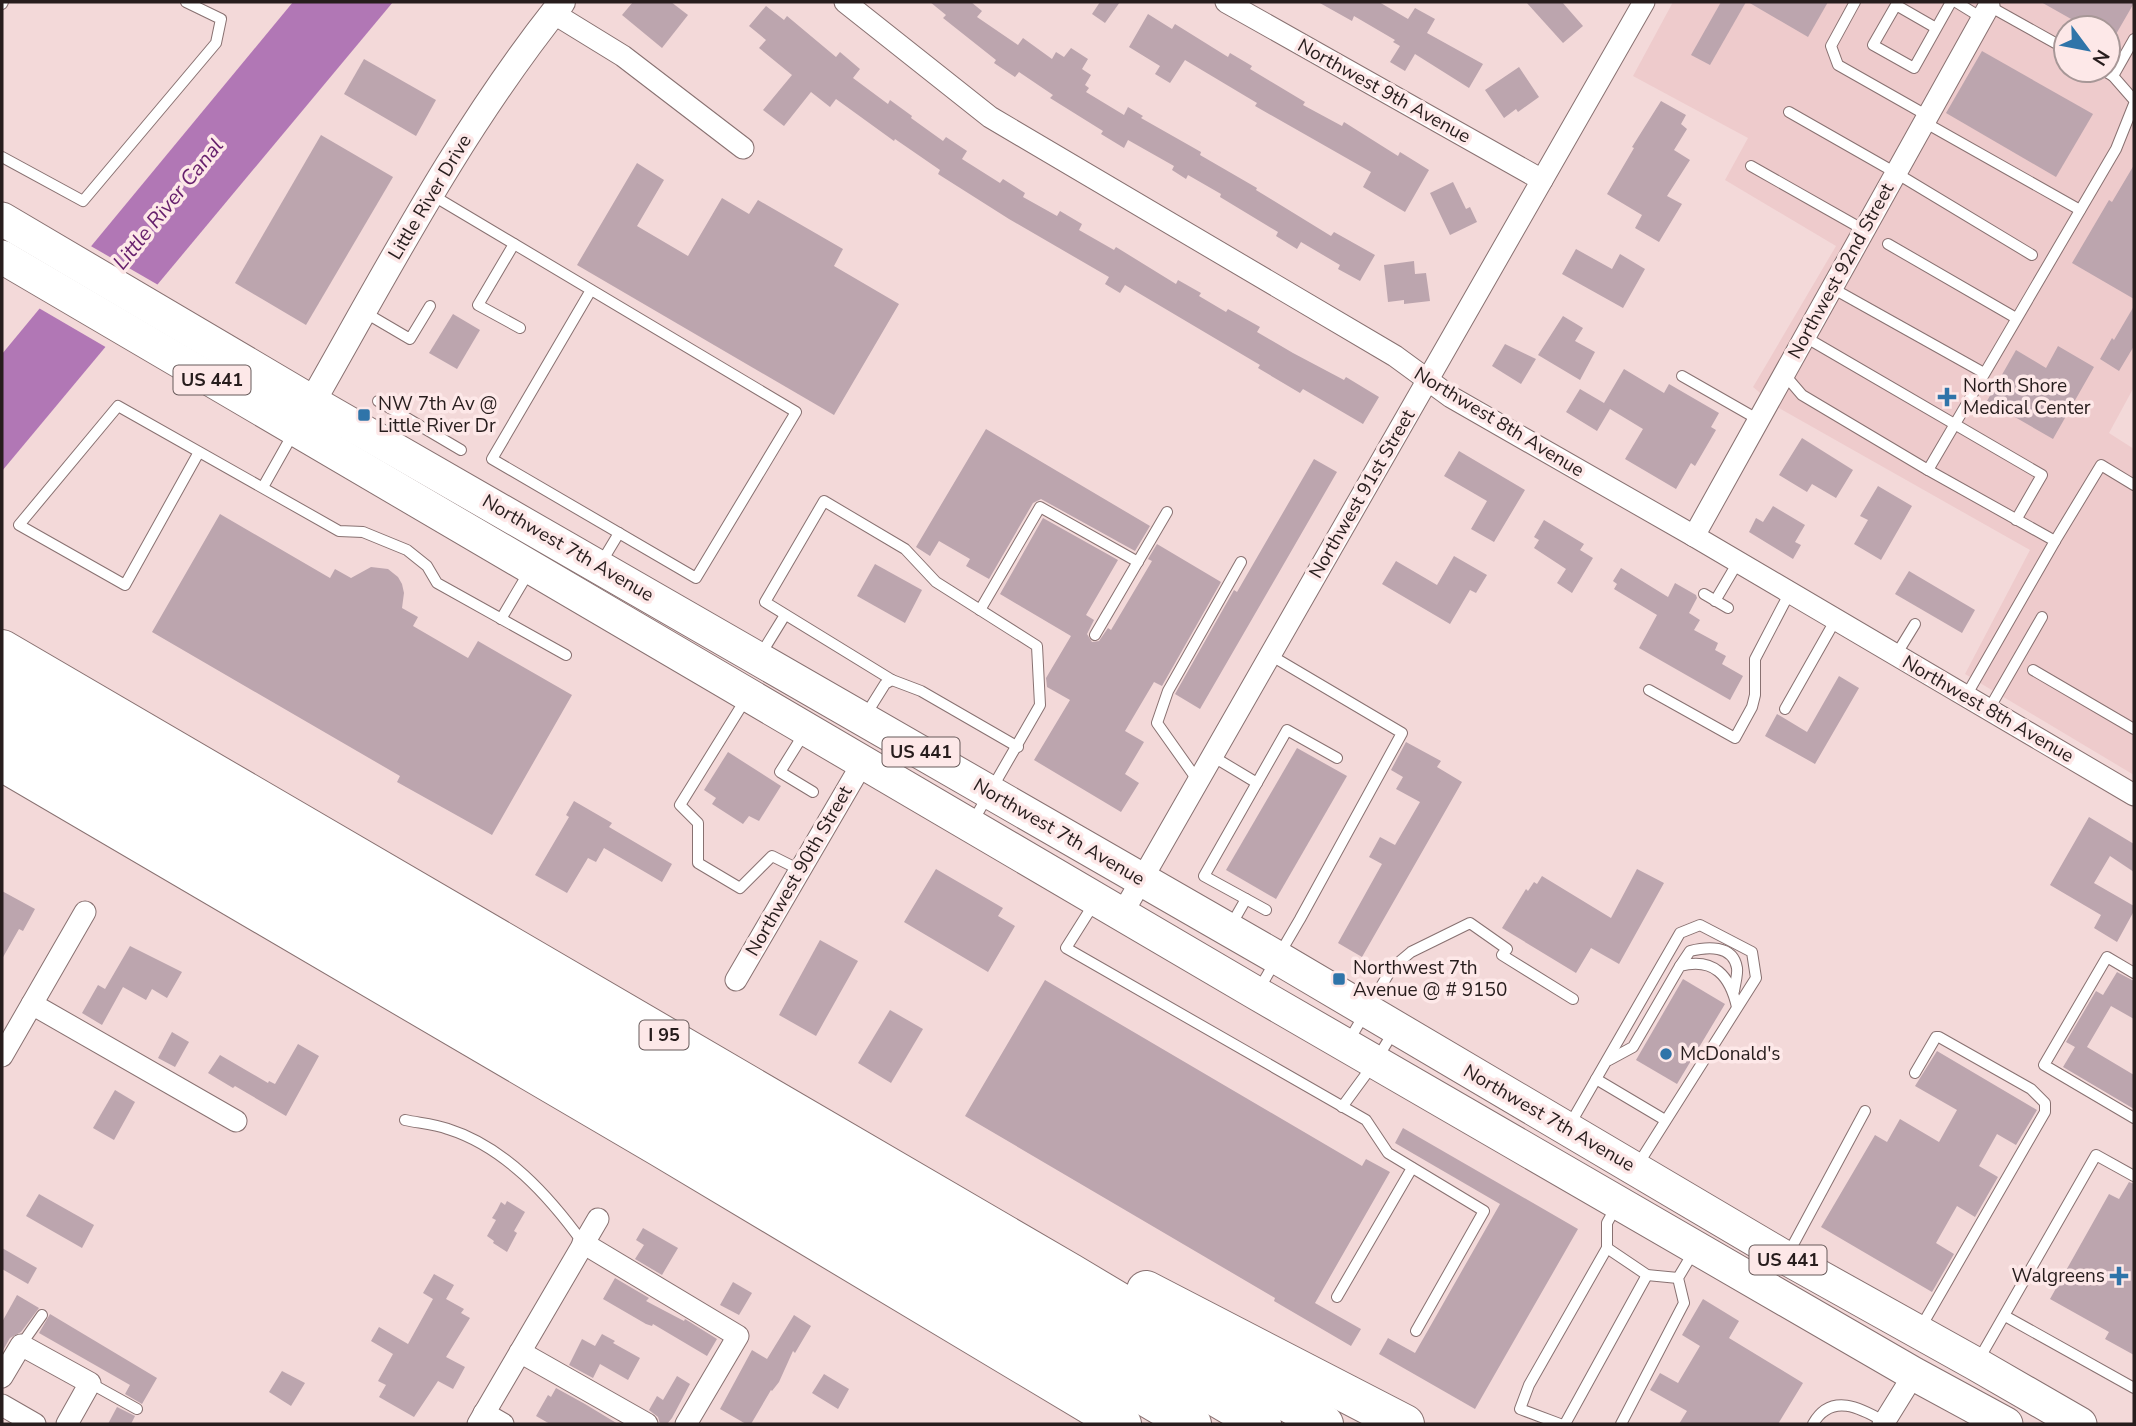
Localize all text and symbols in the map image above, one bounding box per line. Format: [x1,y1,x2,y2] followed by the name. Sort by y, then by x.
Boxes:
[2052,14,2122,84] north arrow
[1293,33,1475,149] street label: Northwest 9th Avenue
[2086,45,2115,70] text: N
[382,129,478,265] street label: Little River Drive
[106,133,230,275] water label: Little River Canal
[1782,178,1900,364] street label: Northwest 92nd Street
[1409,361,1589,483] street label: Northwest 8th Avenue
[174,366,250,394] road number: US 441
[1963,373,2091,421] place label: North Shore Medical Center
[1937,387,1957,407] marker: North Shore Medical Center
[378,391,498,439] place label: NW 7th Av @ Little River Dr
[1303,404,1421,583] street label: Northwest 91st Street
[356,407,372,423] marker: NW 7th Av @ Little River Dr
[477,488,659,608] street label: Northwest 7th Avenue
[1897,649,2079,769] street label: Northwest 8th Avenue
[883,738,960,766] road number: US 441
[968,772,1150,892] street label: Northwest 7th Avenue
[740,781,859,961] street label: Northwest 90th Street
[1353,955,1507,1003] place label: Northwest 7th Avenue @ # 9150
[1331,971,1347,987] marker: Northwest 7th Avenue @ # 9150
[640,1020,688,1050] road number: I 95
[1680,1041,1781,1067] place label: McDonald's
[1658,1046,1674,1062] marker: McDonald's
[1458,1058,1640,1178] street label: Northwest 7th Avenue
[1750,1246,1826,1274] road number: US 441
[2012,1263,2105,1289] place label: Walgreens
[2111,1268,2127,1284] marker: Walgreens

